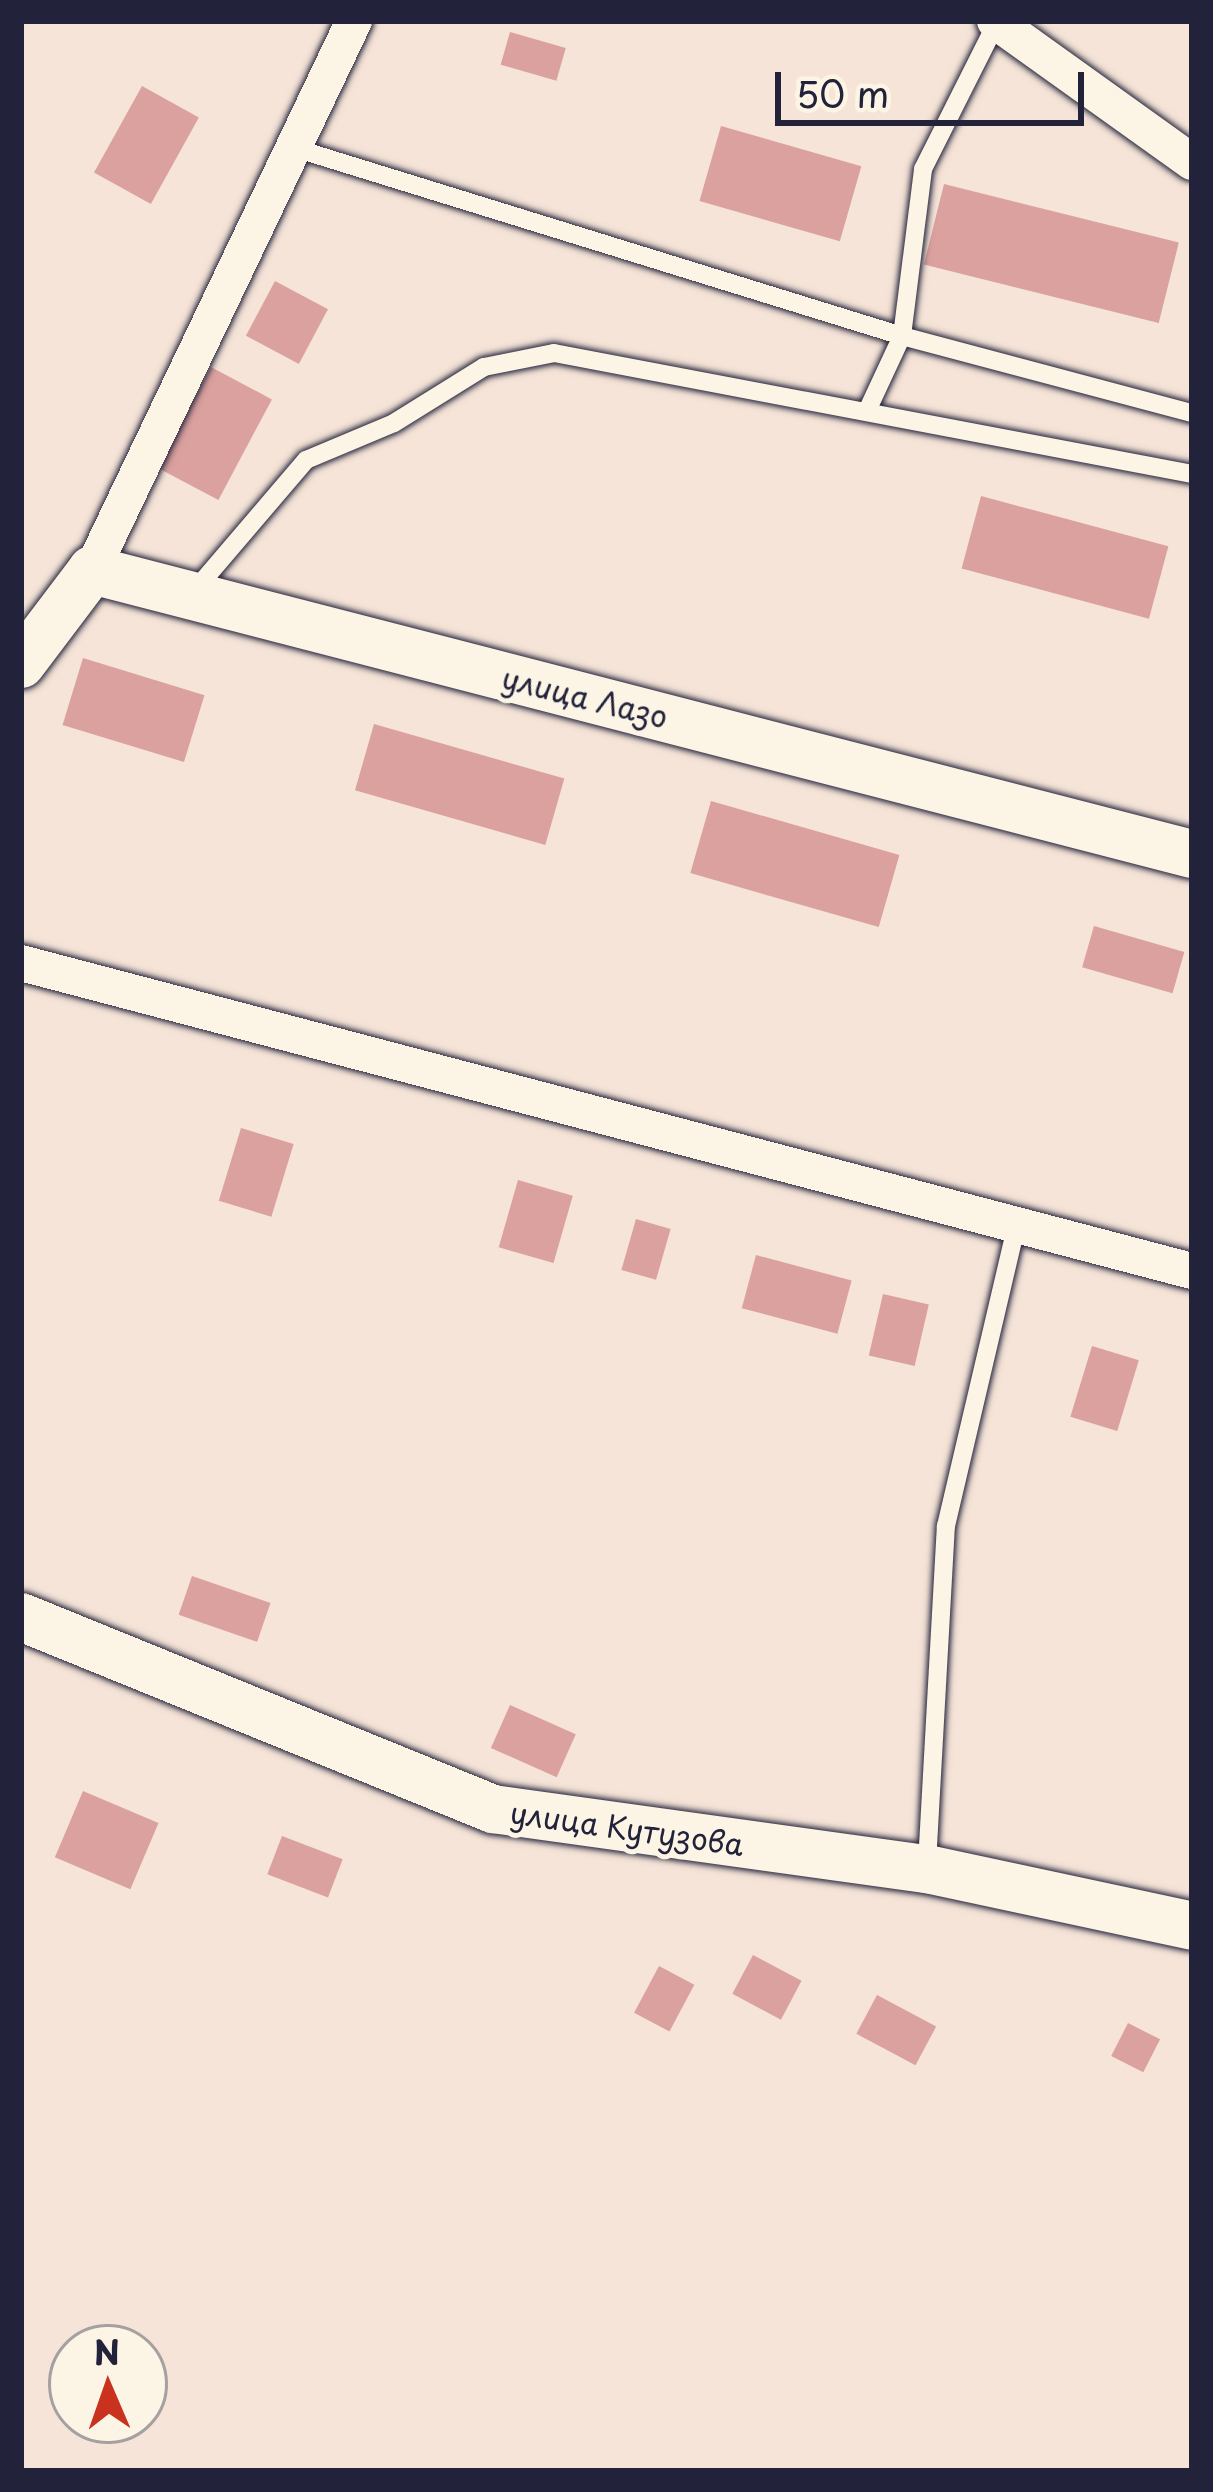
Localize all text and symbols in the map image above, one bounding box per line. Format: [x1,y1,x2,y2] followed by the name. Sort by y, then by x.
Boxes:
[781,48,1090,122] scale bar
[796,66,889,120] text: 50 m
[498,659,672,735] street label: улица Лазо
[507,1794,747,1862] street label: улица Кутузова
[48,2324,168,2444] north arrow
[93,2326,121,2376] text: N

